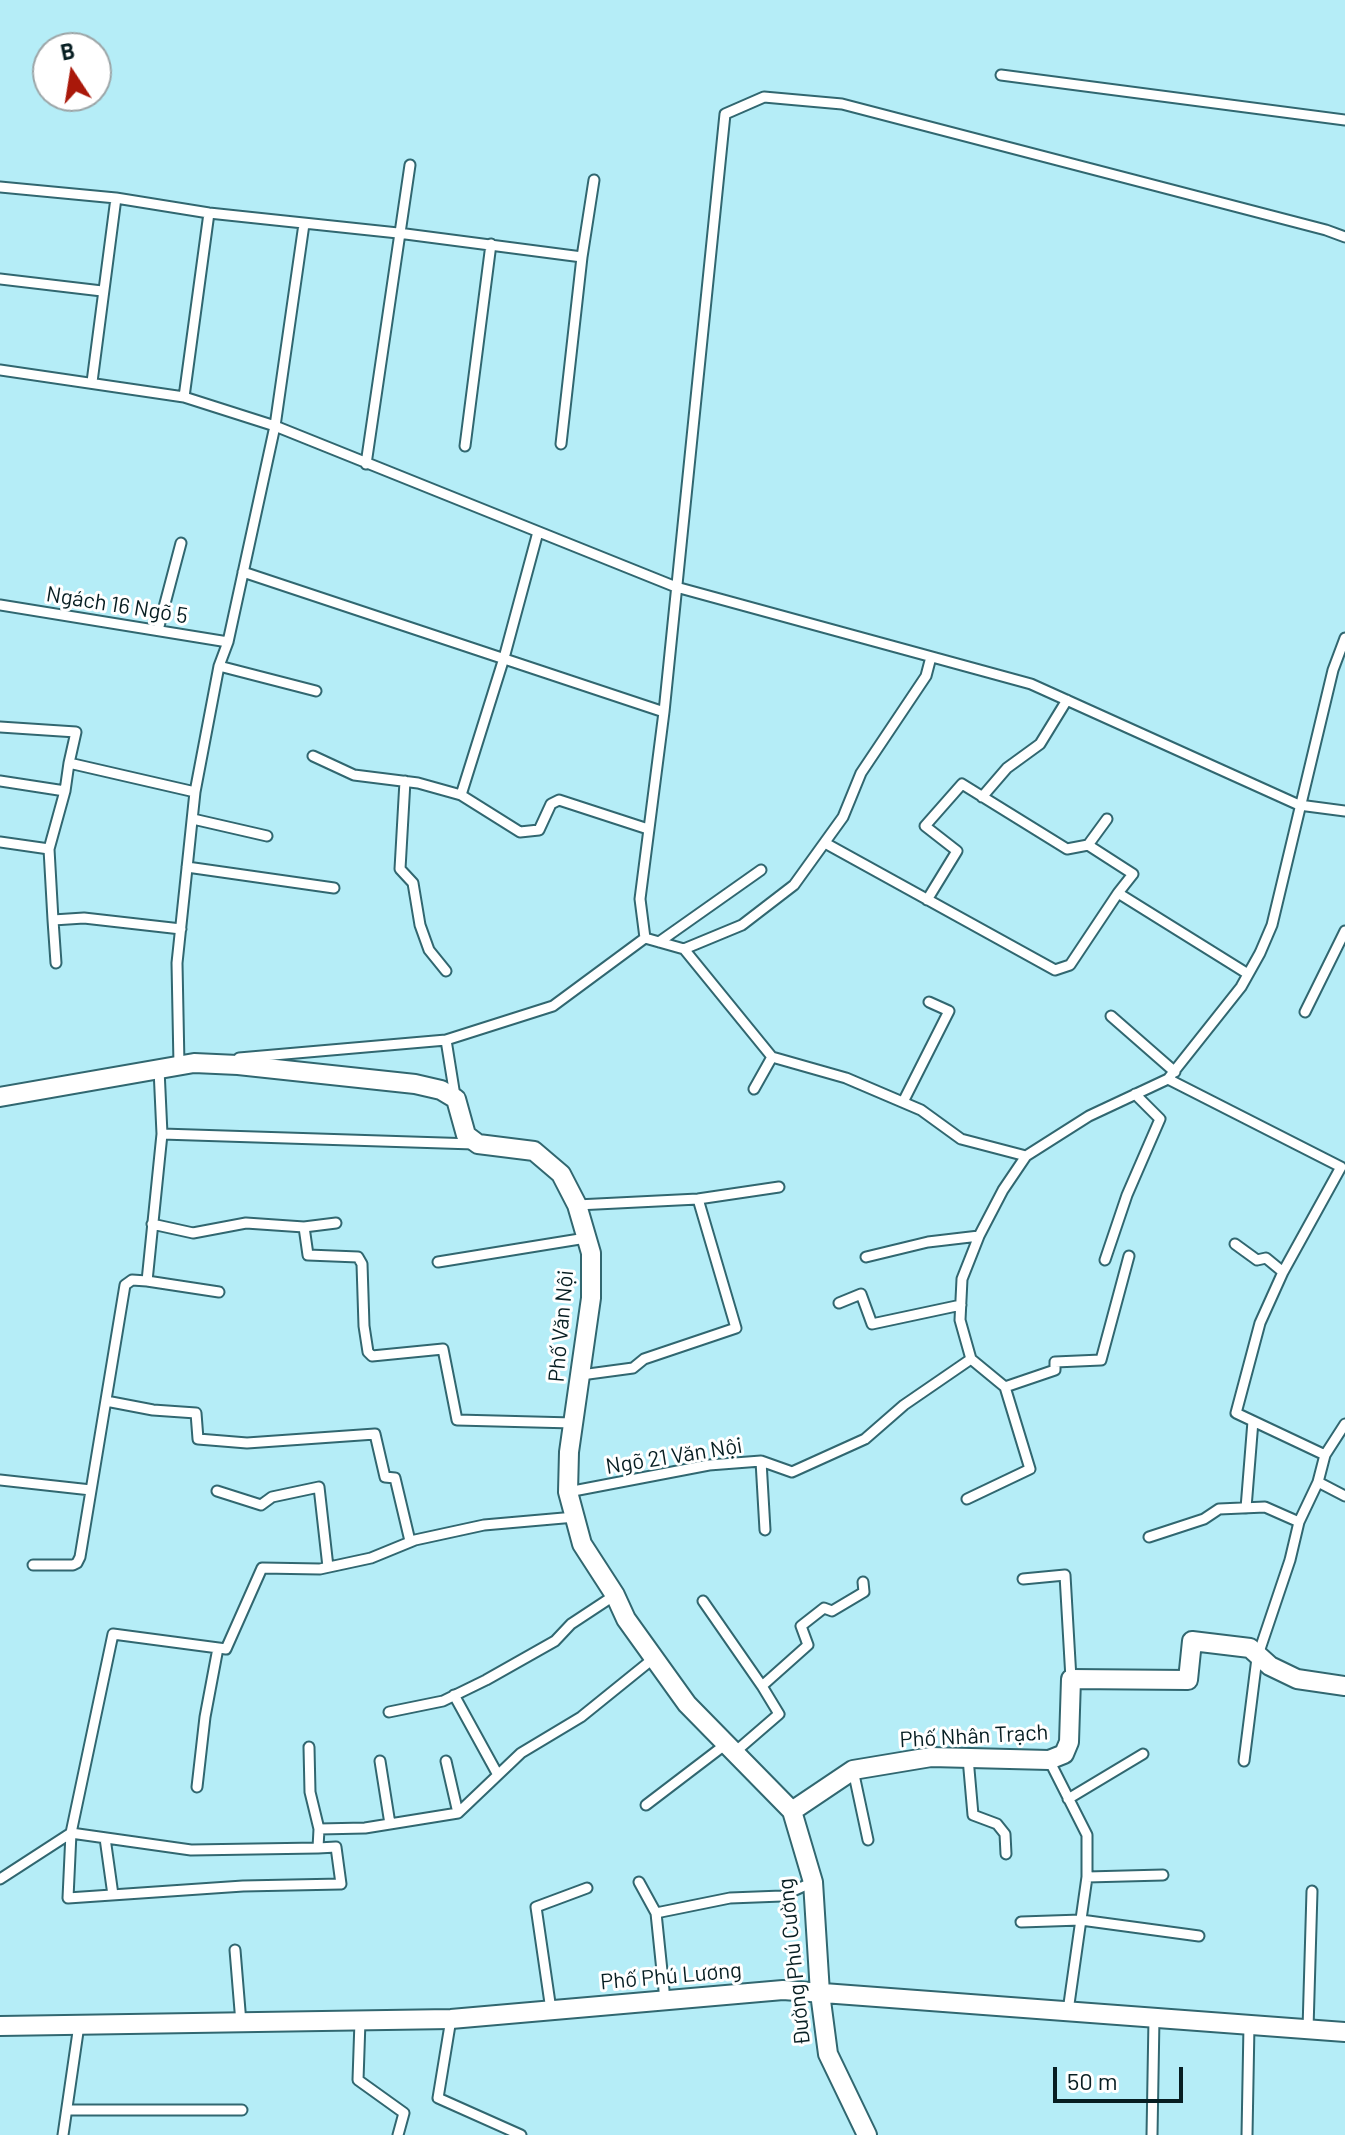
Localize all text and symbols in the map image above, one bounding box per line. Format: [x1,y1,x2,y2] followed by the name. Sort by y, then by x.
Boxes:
[32,32,112,112] north arrow
[58,36,77,65] text: B
[44,581,190,629] street label: Ngách 16 Ngõ 5
[543,1269,579,1383] street label: Phố Văn Nội
[604,1432,744,1480] street label: Ngõ 21 Văn Nội
[899,1719,1049,1753] street label: Phố Nhân Trạch
[772,1877,816,2047] street label: Đường Phú Cường
[599,1957,743,1995] street label: Phố Phú Lương
[1057,2051,1187,2101] scale bar
[1067,2066,1118,2095] text: 50 m

